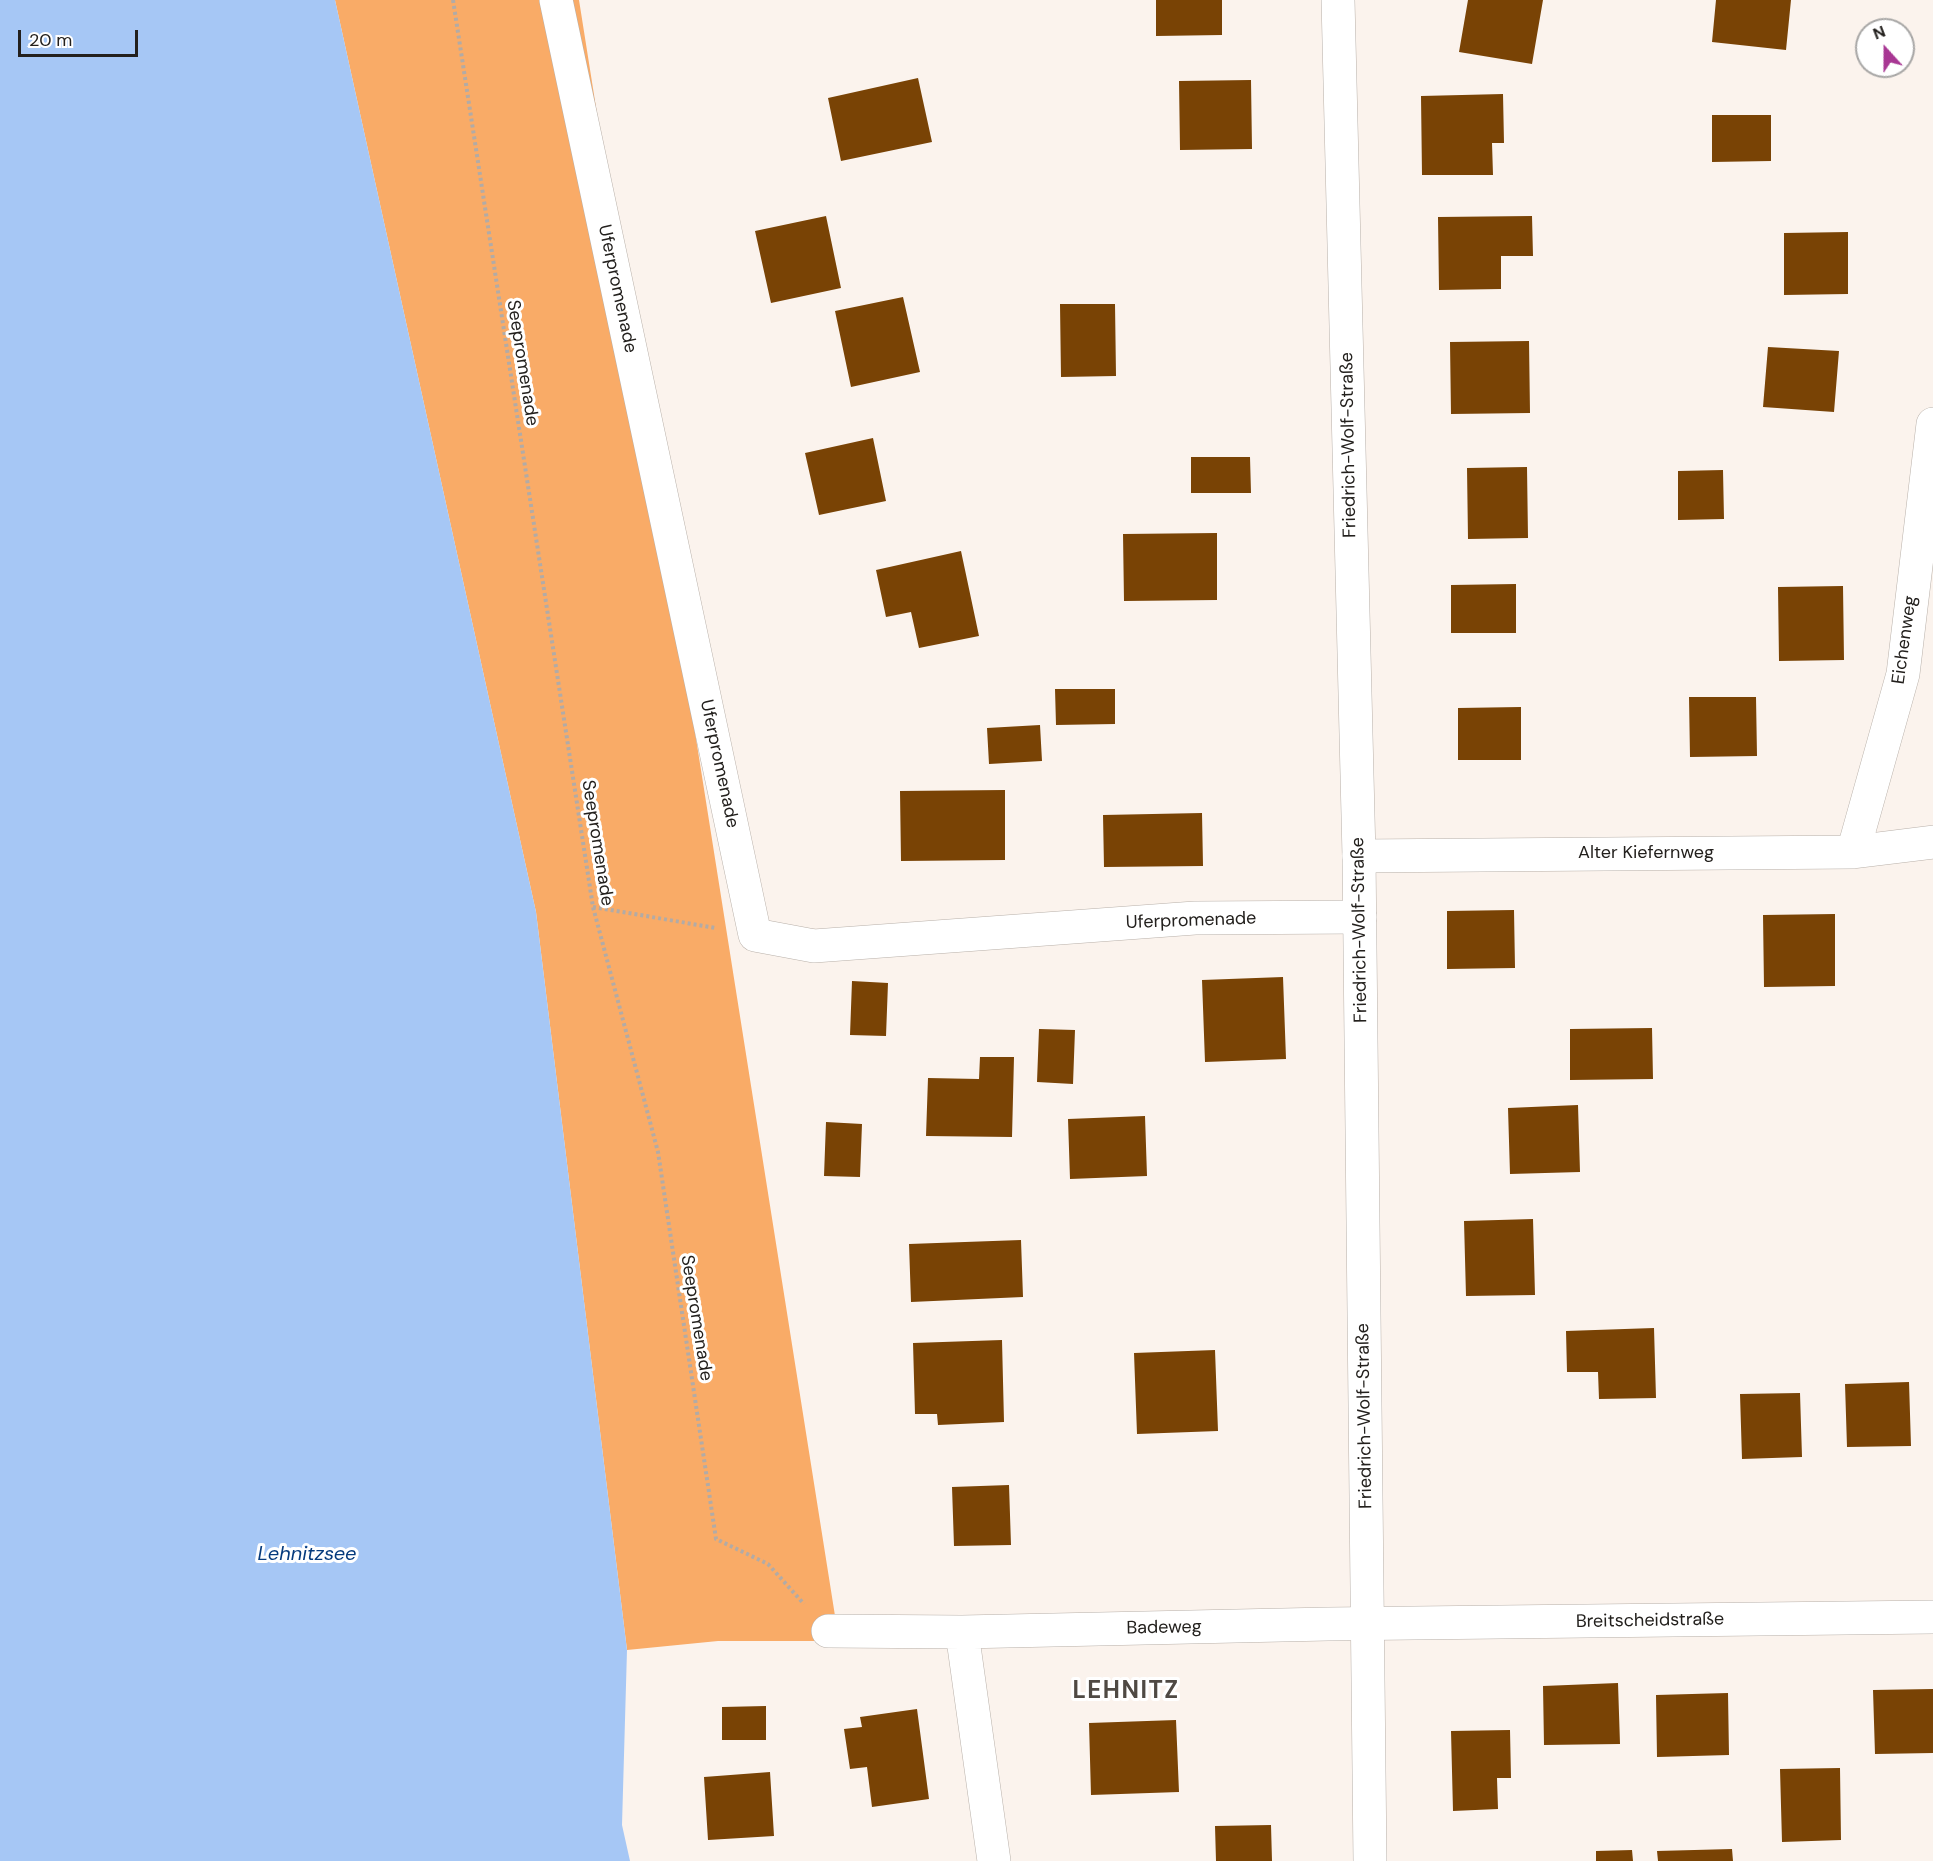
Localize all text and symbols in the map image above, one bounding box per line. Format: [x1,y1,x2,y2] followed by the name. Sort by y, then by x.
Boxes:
[21,18,141,56] scale bar
[1855,18,1915,78] north arrow
[1870,21,1888,44] text: N
[29,28,72,52] text: 20 m
[593,223,641,355] street label: Uferpromenade
[501,299,543,427] street label: Seepromenade
[1337,352,1361,538] street label: Friedrich-Wolf-Straße
[1888,594,1922,686] street label: Eichenweg
[695,698,743,830] street label: Uferpromenade
[576,779,618,907] street label: Seepromenade
[1348,837,1372,1023] street label: Friedrich-Wolf-Straße
[1578,842,1714,864] street label: Alter Kiefernweg
[1125,908,1257,934] street label: Uferpromenade
[675,1254,717,1382] street label: Seepromenade
[1353,1323,1377,1509] street label: Friedrich-Wolf-Straße
[258,1543,356,1567] water label: Lehnitzsee
[1576,1609,1724,1633] street label: Breitscheidstraße
[1126,1617,1202,1639] street label: Badeweg
[1072,1678,1180,1706] district label: LEHNITZ

